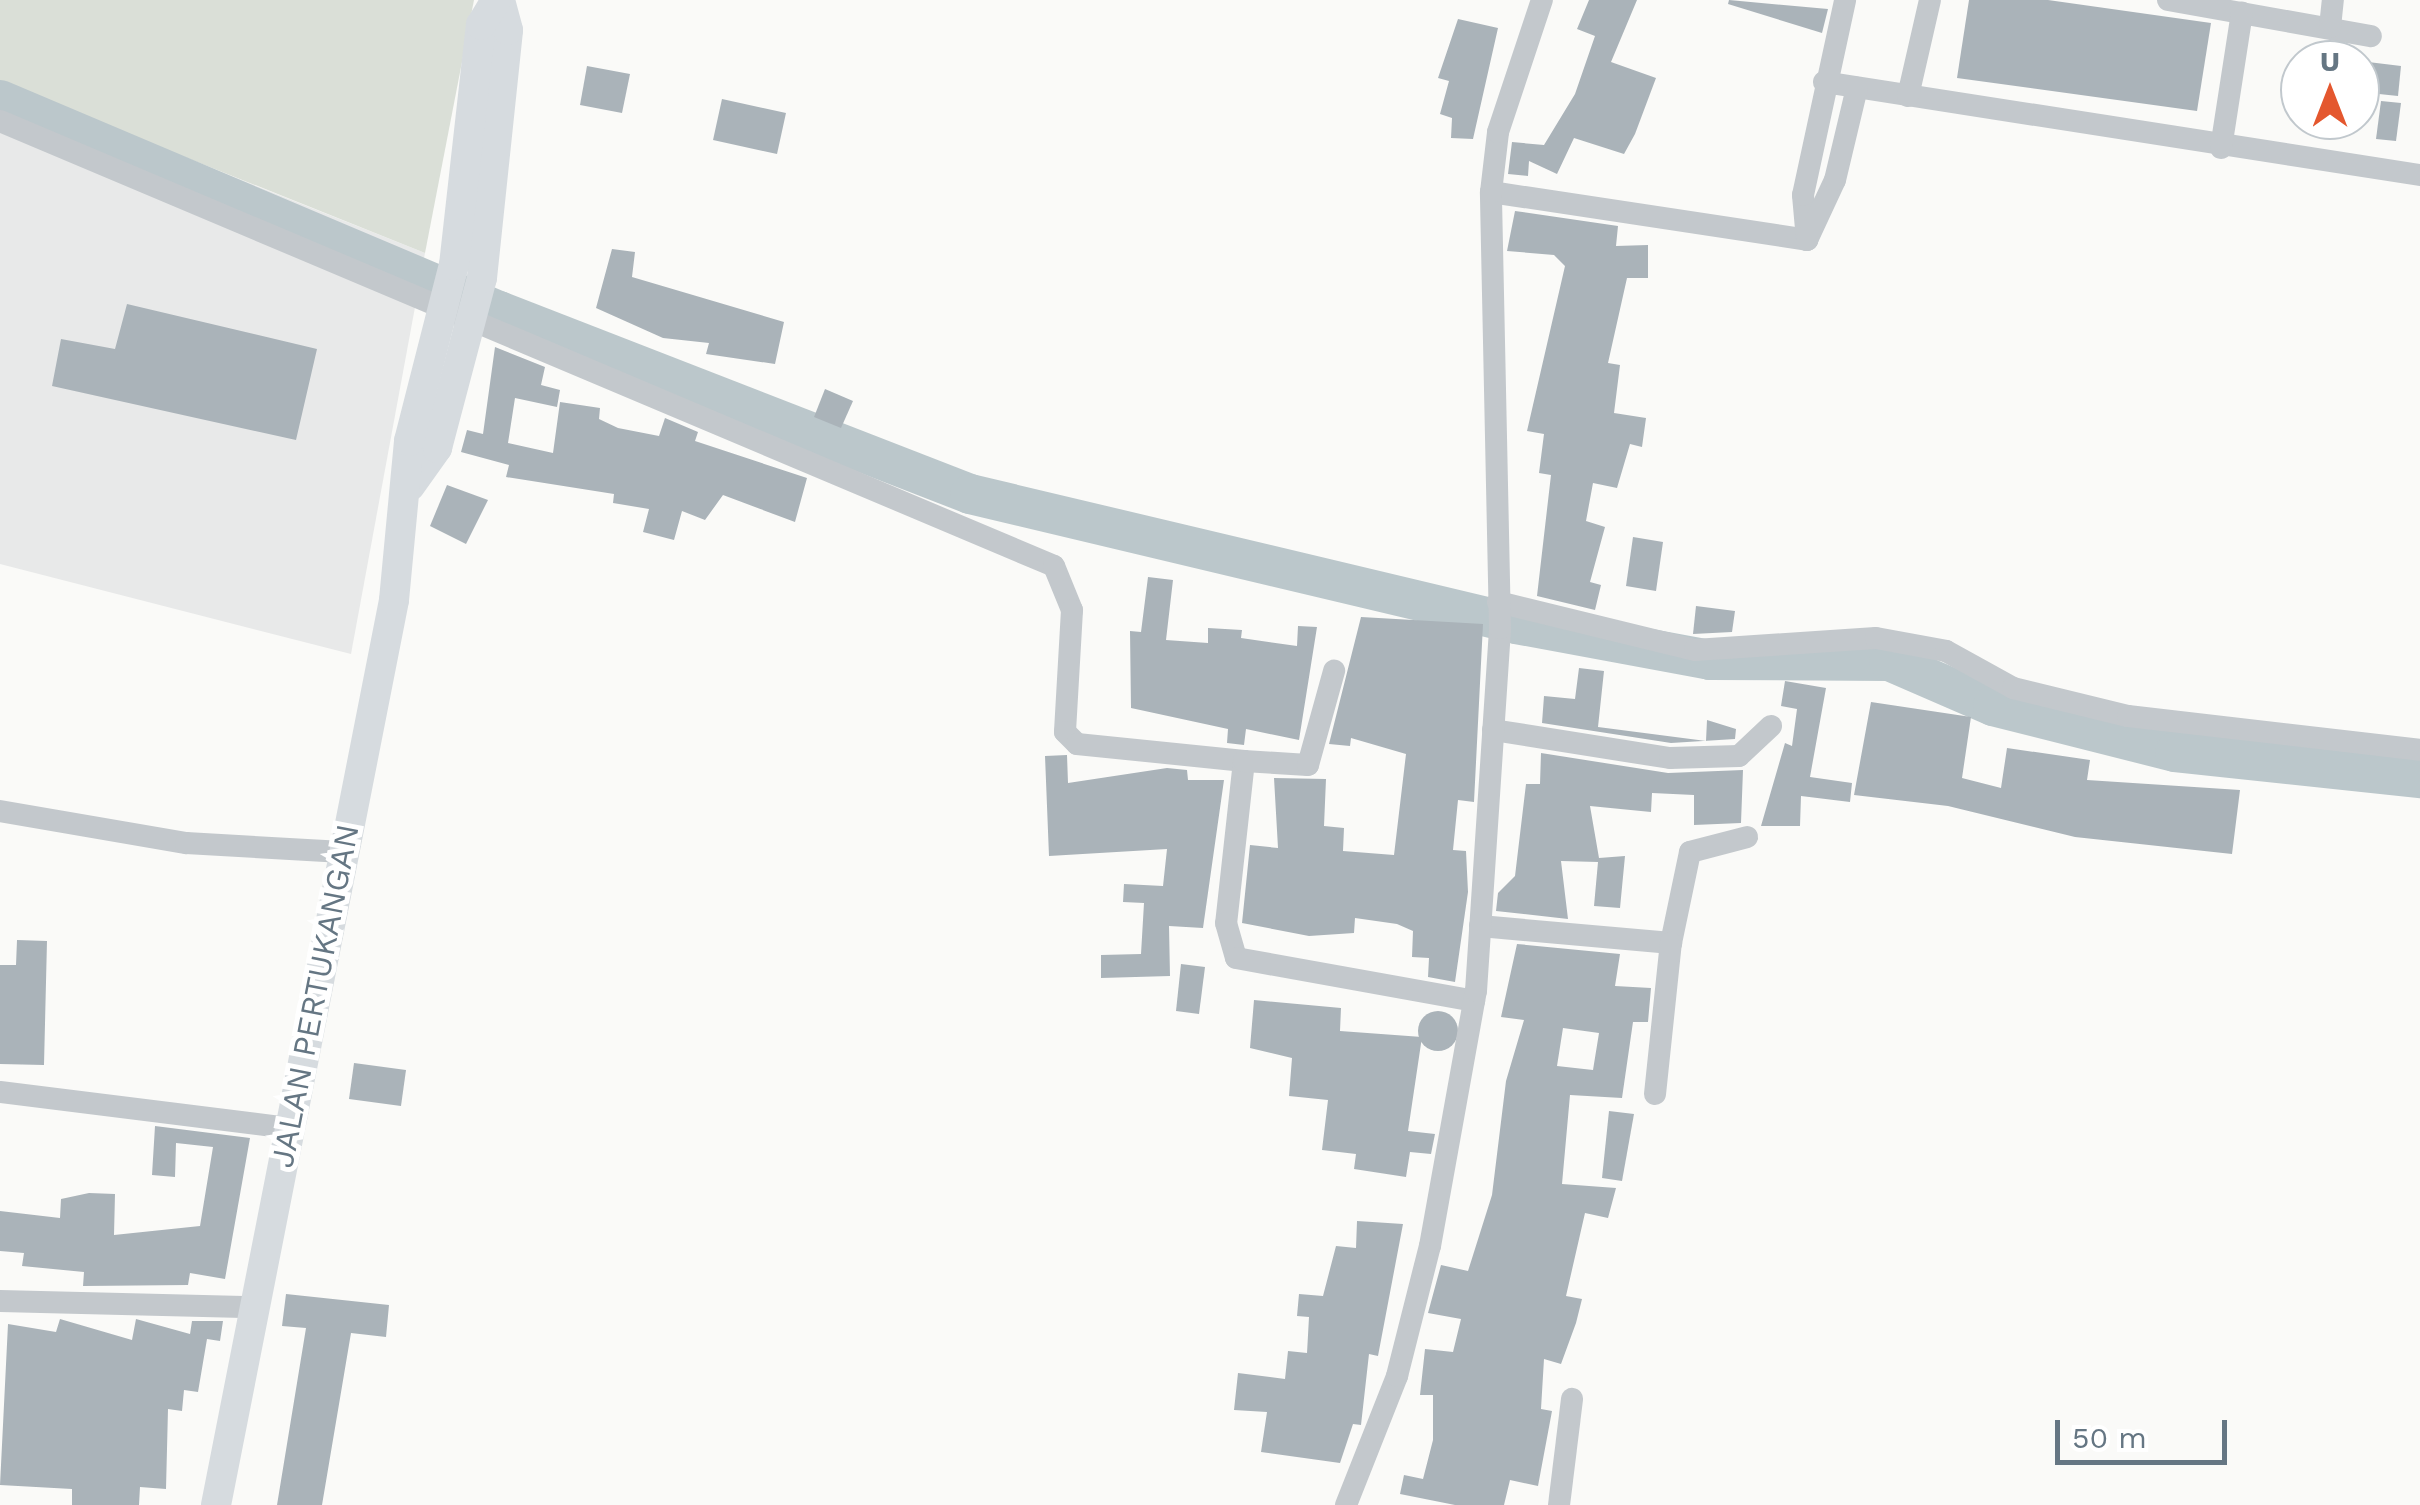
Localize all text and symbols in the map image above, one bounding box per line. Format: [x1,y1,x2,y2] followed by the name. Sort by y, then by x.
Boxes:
[2280,40,2380,140] north arrow
[2320,45,2340,78] text: U
[263,821,367,1171] street label: JALAN PERTUKANGAN
[2060,1400,2232,1462] scale bar
[2072,1420,2147,1455] text: 50 m

